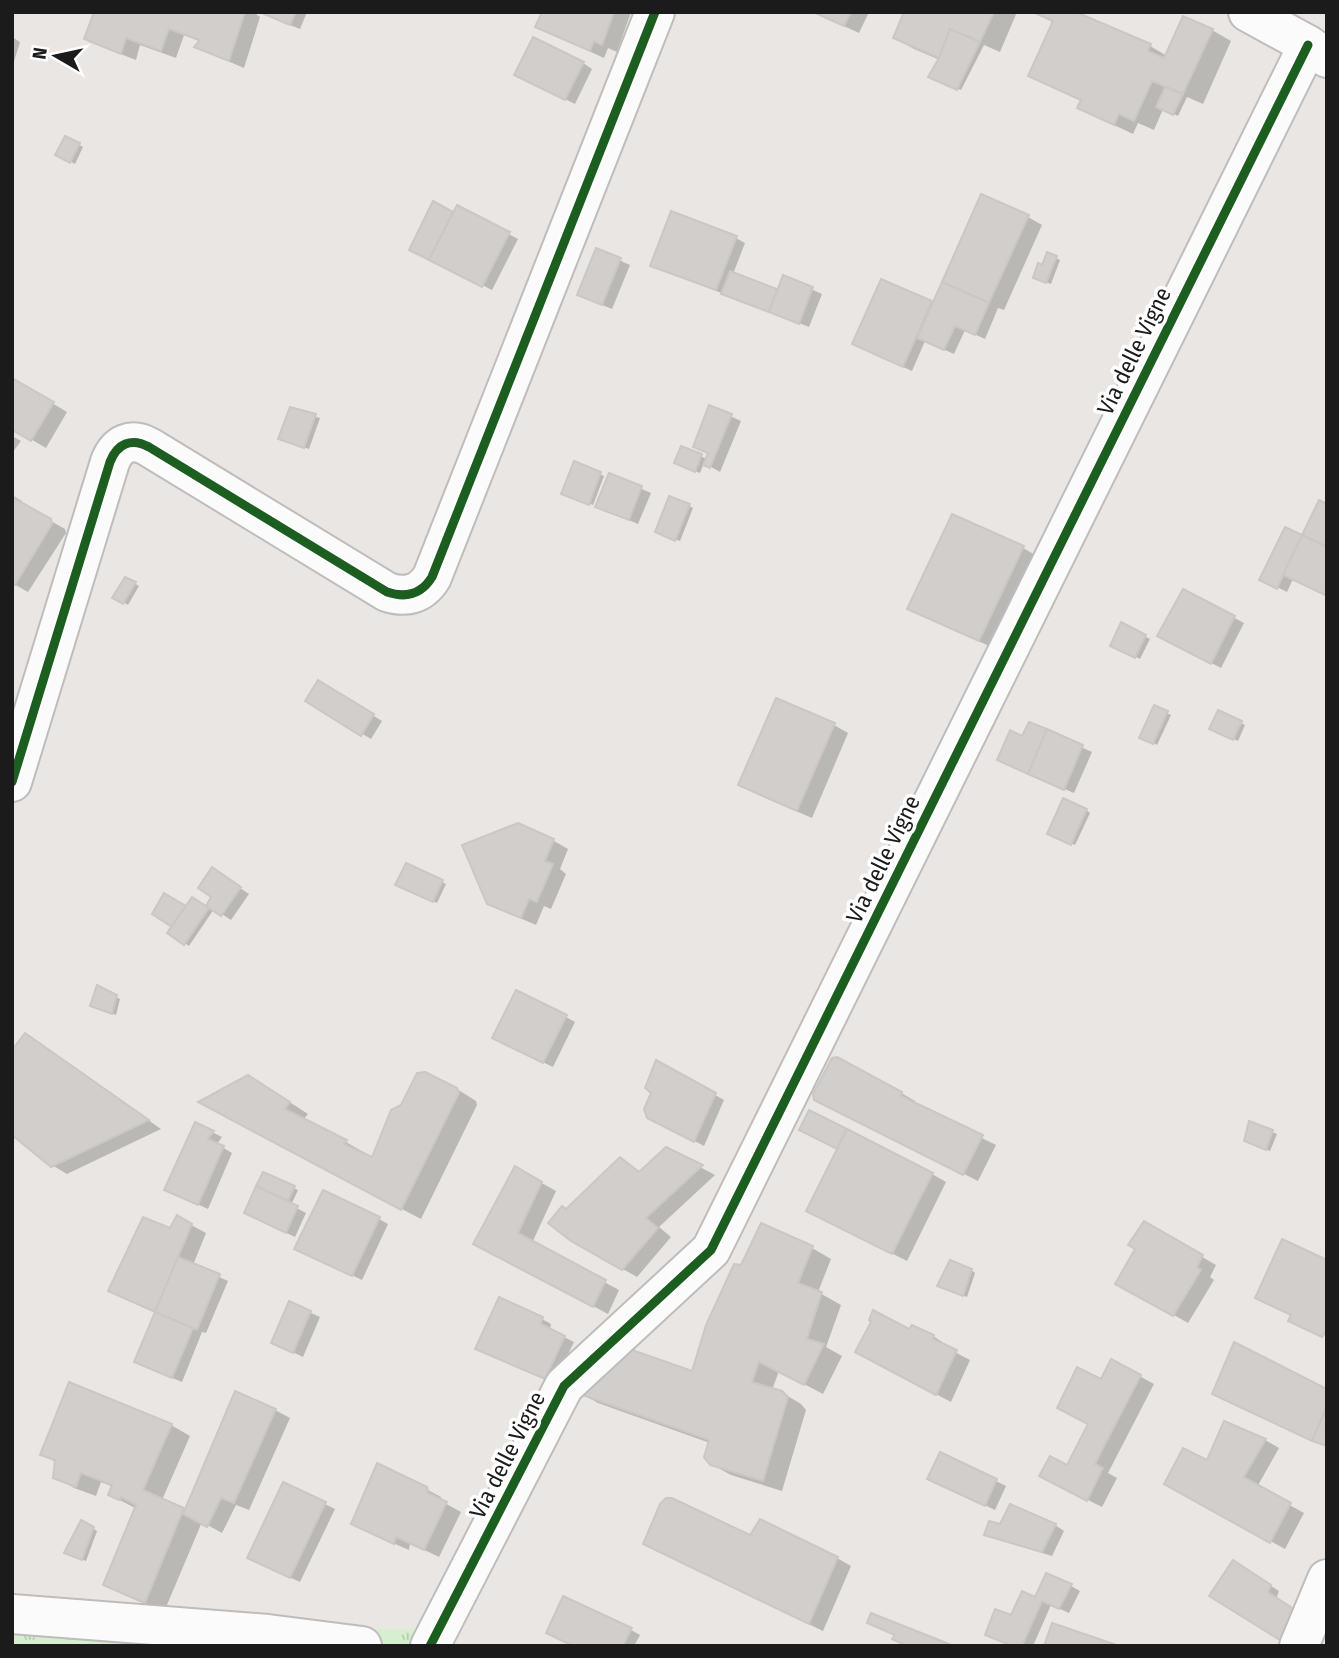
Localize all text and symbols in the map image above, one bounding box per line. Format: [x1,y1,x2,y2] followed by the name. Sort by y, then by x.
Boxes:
[21,21,91,91] north arrow
[27,46,52,61] text: N
[1091,283,1177,419] street label: Via delle Vigne
[840,791,926,927] street label: Via delle Vigne
[463,1387,551,1523] street label: Via delle Vigne

